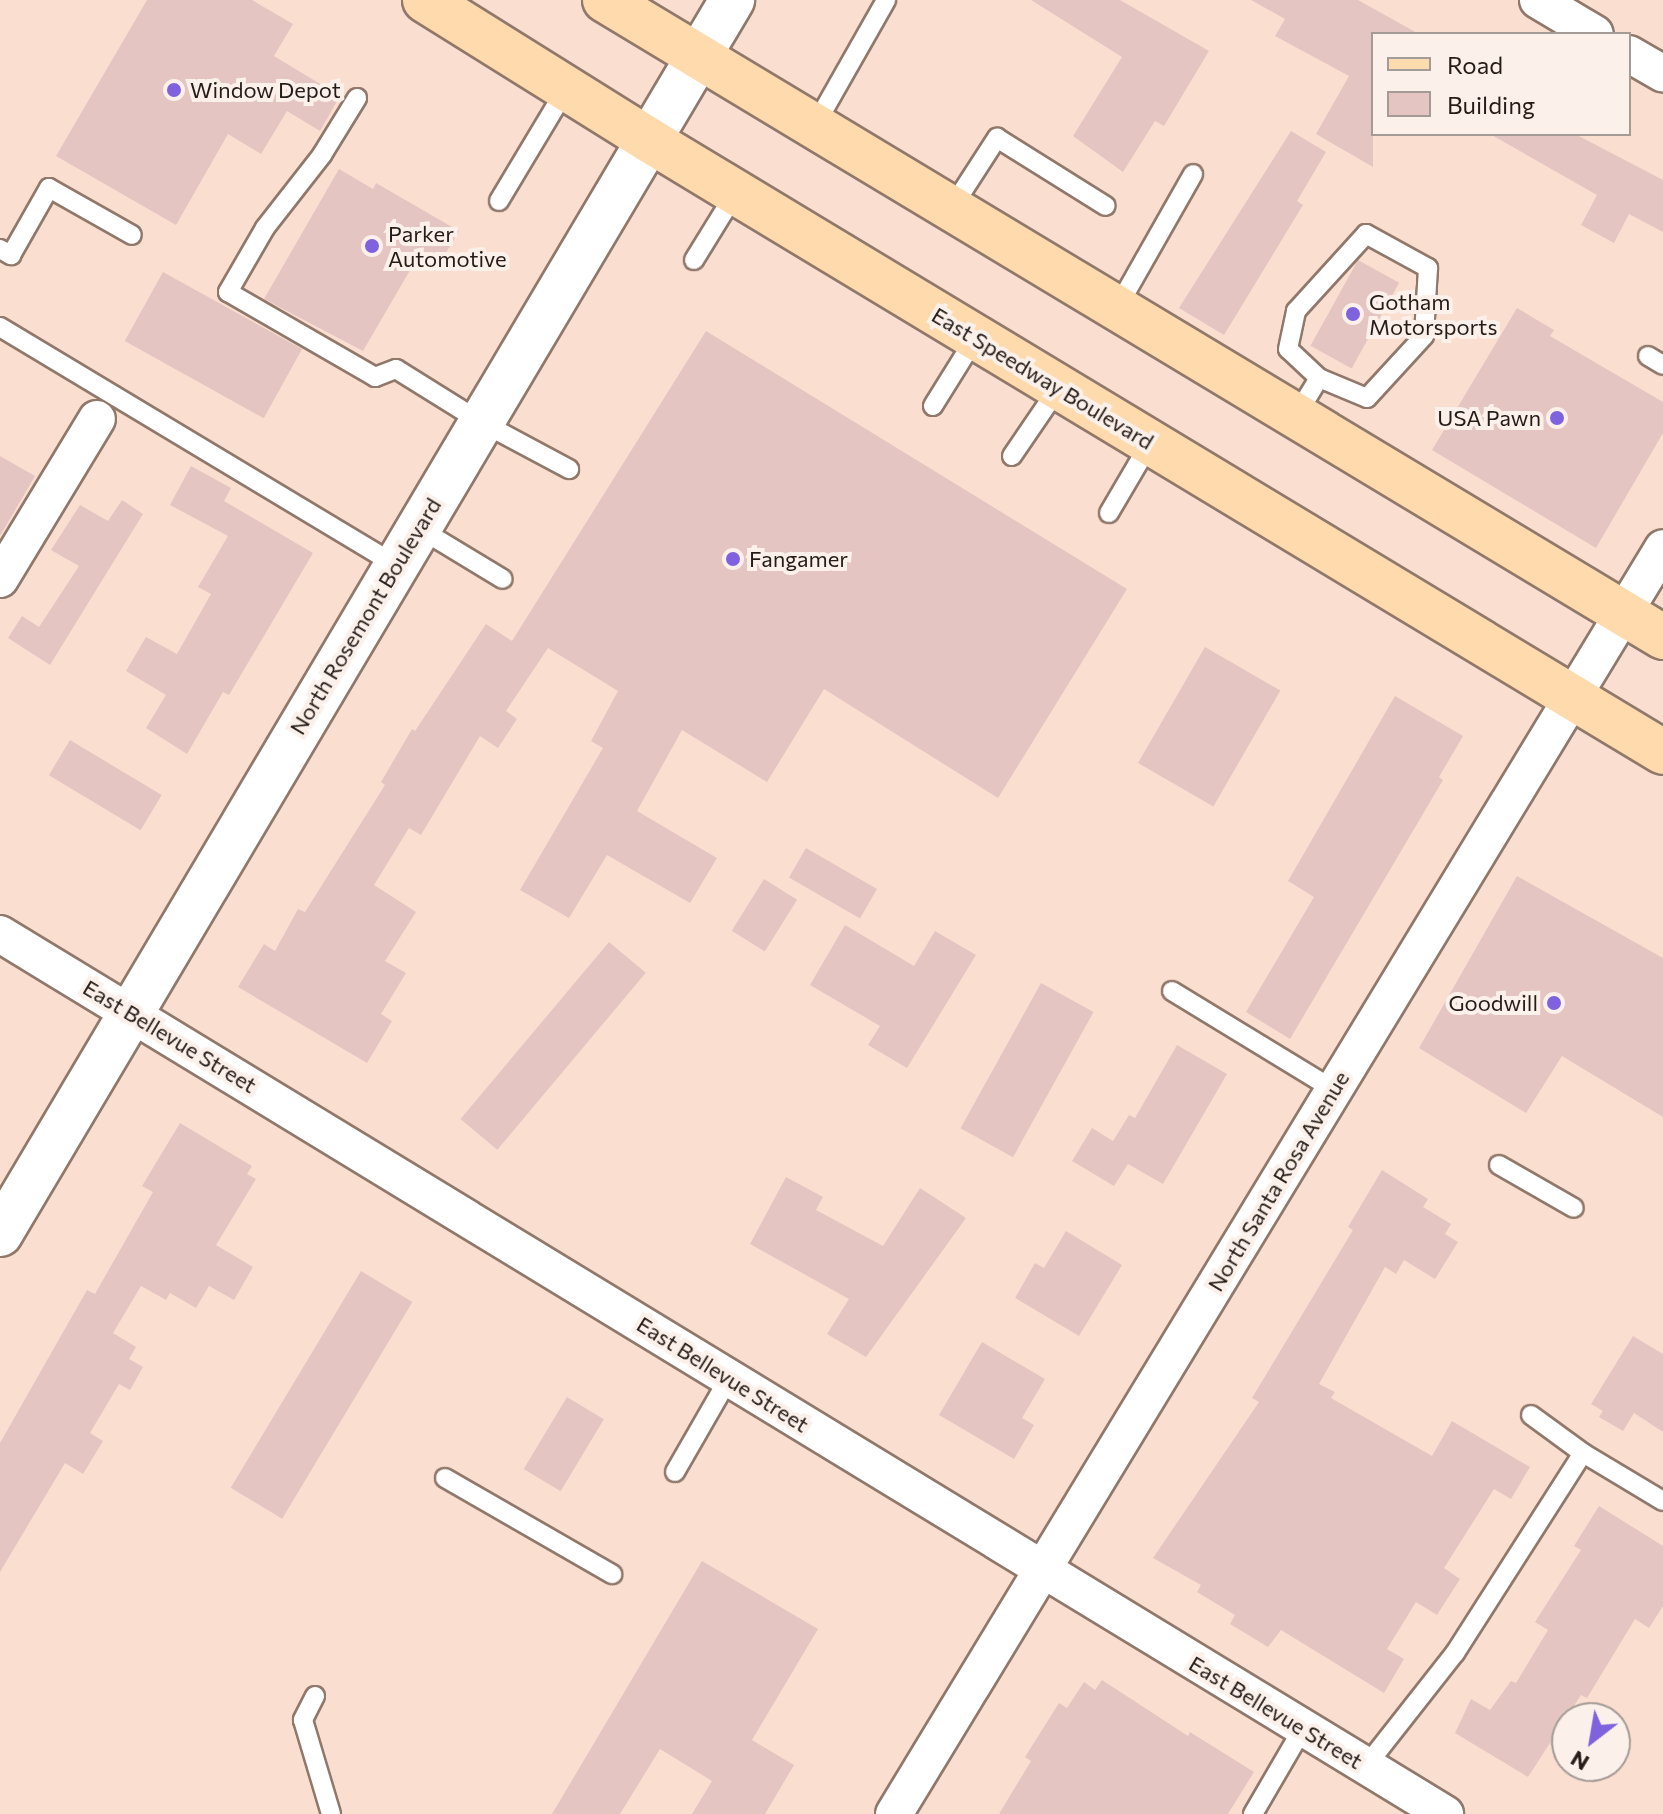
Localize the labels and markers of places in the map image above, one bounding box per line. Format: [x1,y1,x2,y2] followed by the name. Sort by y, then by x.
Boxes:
[190,77,341,103] place label: Window Depot
[165,81,183,99] marker: Window Depot
[388,220,507,272] place label: Parker Automotive
[363,237,381,255] marker: Parker Automotive
[1369,288,1497,340] place label: Gotham Motorsports
[1344,305,1362,323] marker: Gotham Motorsports
[1437,405,1541,431] place label: USA Pawn
[1548,409,1566,427] marker: USA Pawn
[749,546,848,572] place label: Fangamer
[724,550,742,568] marker: Fangamer
[1448,990,1538,1016] place label: Goodwill
[1545,994,1563,1012] marker: Goodwill

